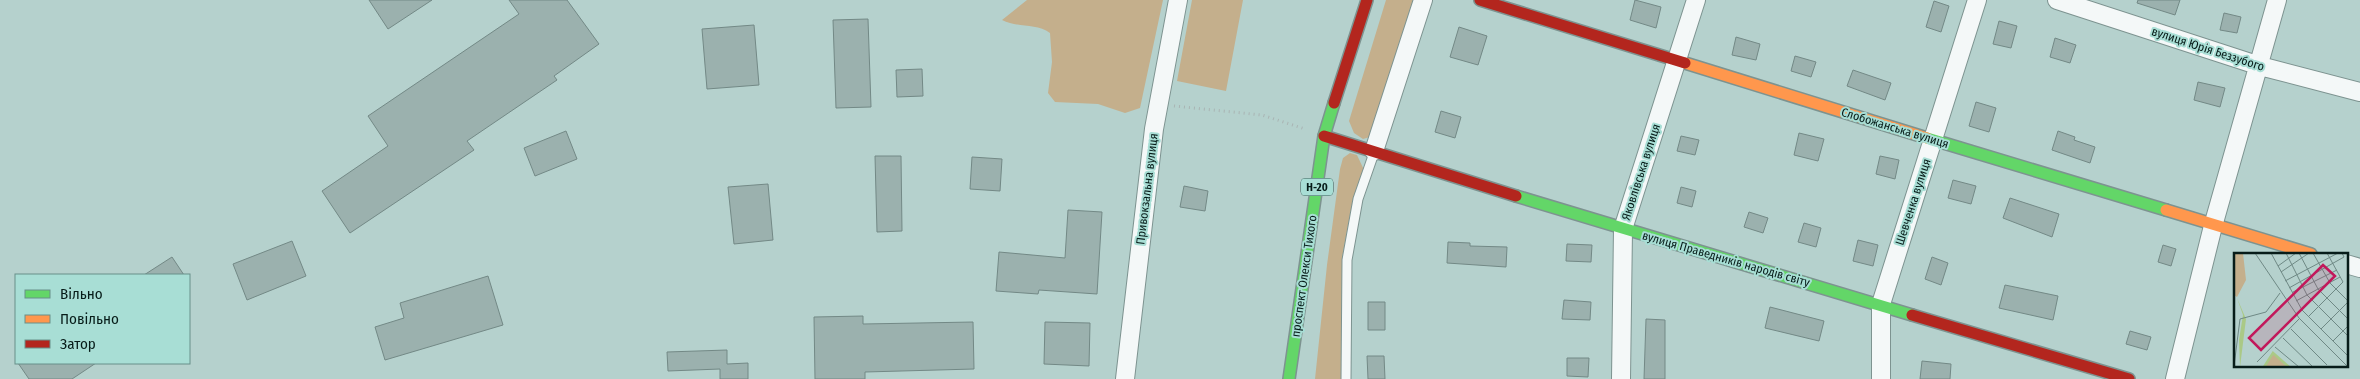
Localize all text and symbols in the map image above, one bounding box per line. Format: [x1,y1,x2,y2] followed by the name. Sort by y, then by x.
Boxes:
[2150,24,2266,74] street label: вулиця Юрія Беззубого
[1840,105,1950,151] street label: Слобожанська вулиця
[1619,122,1663,222] street label: Яковлівська вулиця
[1133,133,1161,245] street label: Привокзальна вулиця
[1892,157,1934,247] street label: Шевченка вулиця
[1301,178,1333,196] road number: Н-20
[1289,214,1319,338] street label: проспект Олекси Тихого
[1641,228,1812,290] street label: вулиця Праведників народів світу
[2234,253,2348,366] inset map
[15,274,190,364] legend
[60,285,103,303] text: Вільно
[60,310,119,328] text: Повільно
[60,335,96,353] text: Затор

